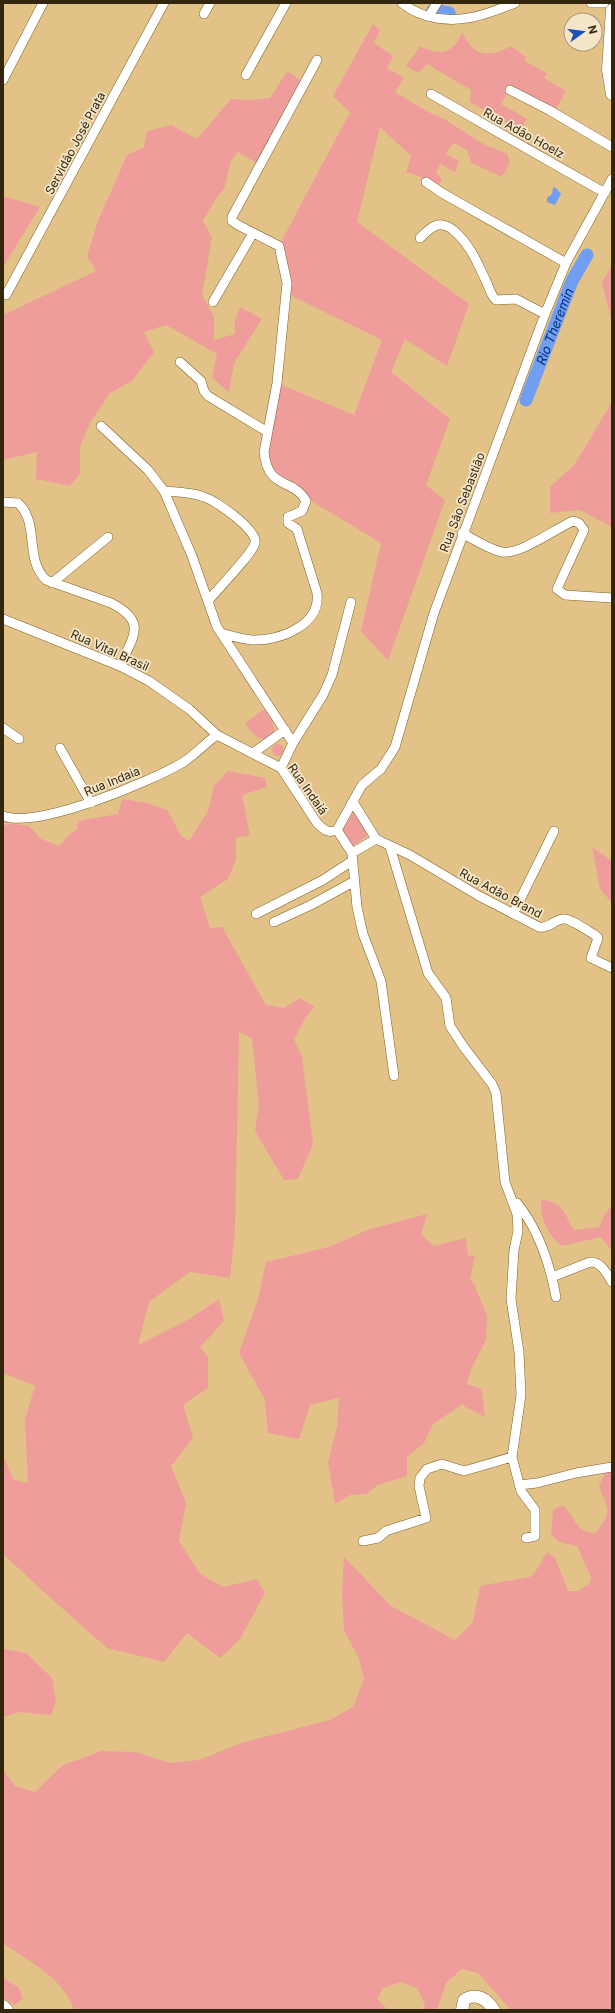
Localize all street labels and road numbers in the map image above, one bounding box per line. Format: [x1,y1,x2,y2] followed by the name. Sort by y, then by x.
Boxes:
[42,89,108,197] street label: Servidão José Prata
[481,104,567,162] street label: Rua Adão Hoelz
[436,450,488,554] street label: Rua São Sebastião
[68,626,152,674] street label: Rua Vital Brasil
[285,761,331,817] street label: Rua Indaiá
[82,763,142,799] street label: Rua Indaia
[457,865,545,921] street label: Rua Adão Brand

